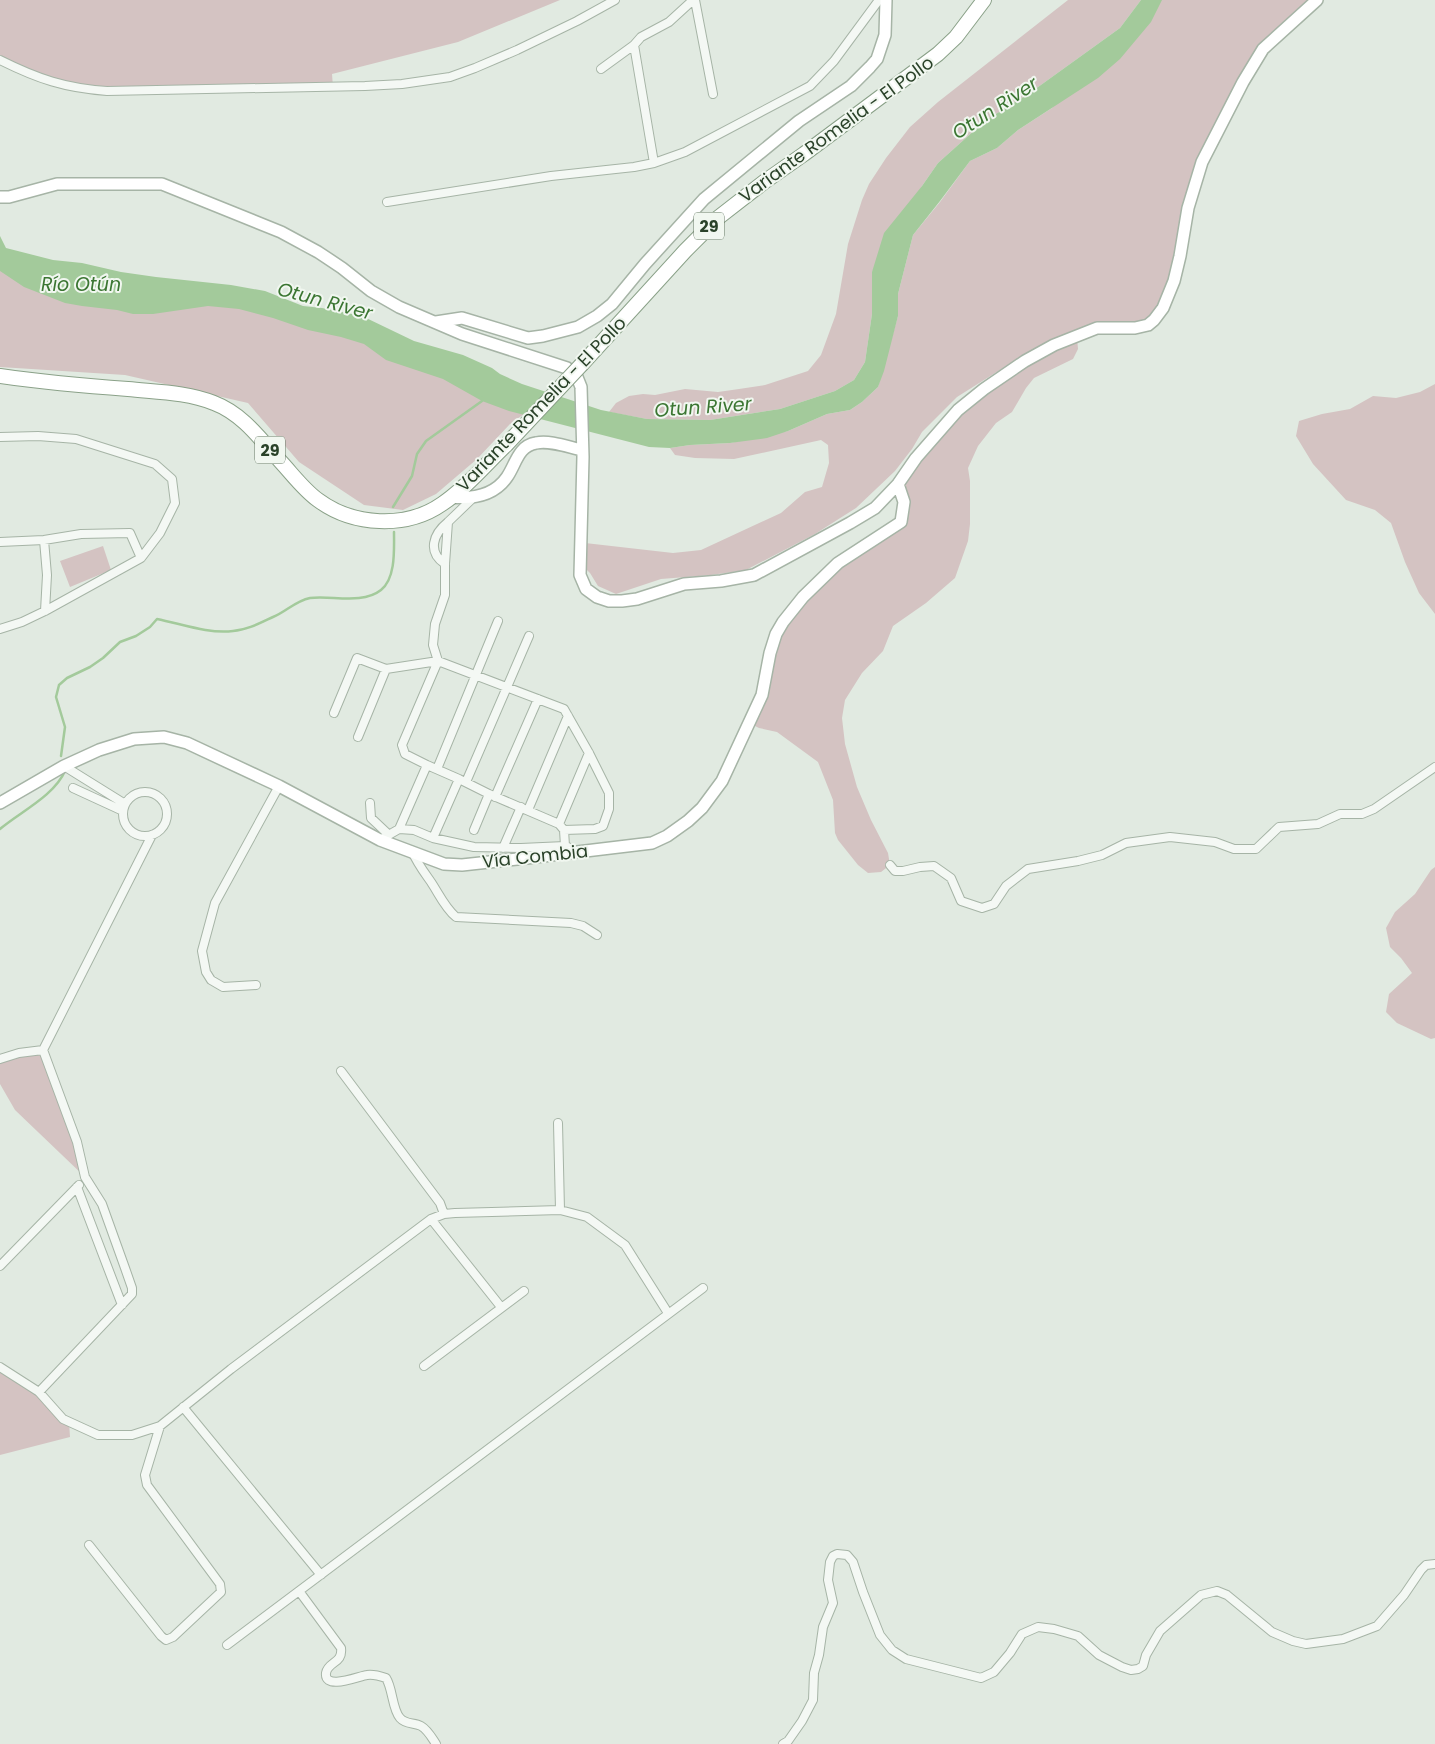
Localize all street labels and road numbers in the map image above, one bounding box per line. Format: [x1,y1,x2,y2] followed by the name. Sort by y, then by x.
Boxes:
[734,50,938,208] street label: Variante Romelia - El Pollo
[694,212,724,240] road number: 29
[450,311,632,497] street label: Variante Romelia - El Pollo
[255,436,285,464] road number: 29
[481,838,589,874] street label: Vía Combia

